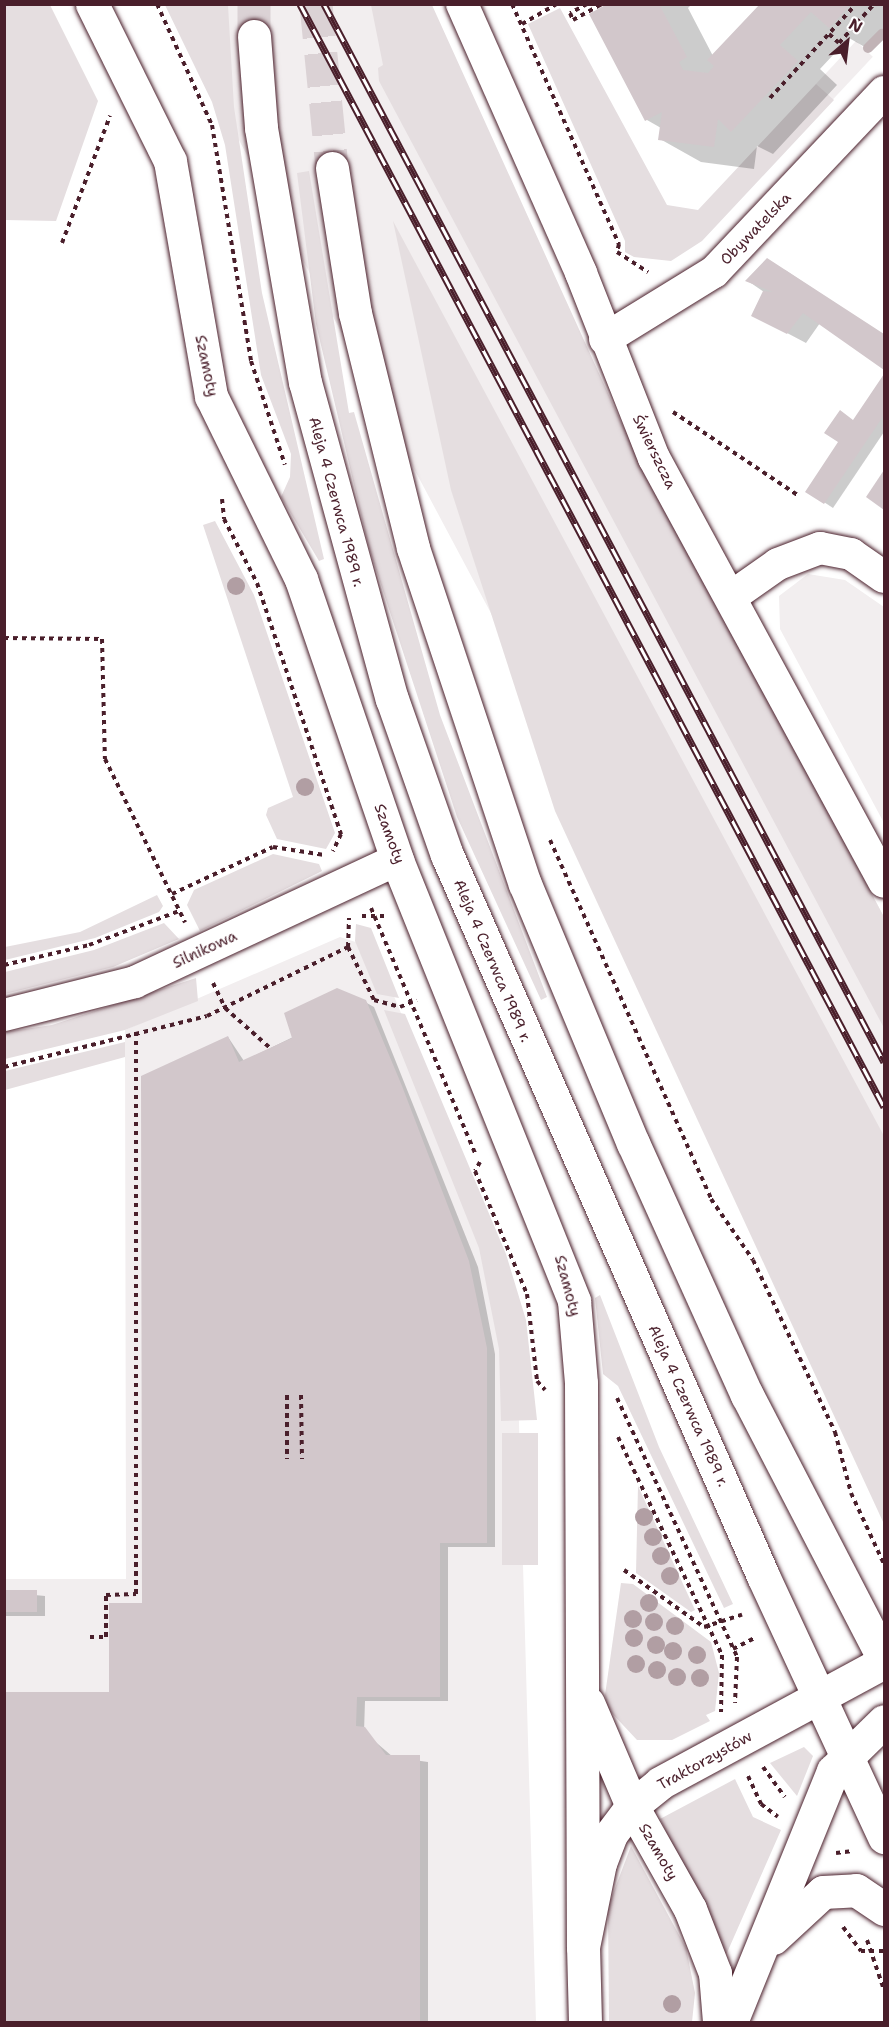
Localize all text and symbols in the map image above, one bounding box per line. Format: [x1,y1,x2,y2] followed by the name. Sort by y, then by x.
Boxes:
[817,12,877,72] north arrow
[845,13,866,38] text: N
[717,189,795,269] street label: Obywatelska
[191,333,221,399] street label: Szamoty
[628,412,680,492] street label: Świerszcza
[305,415,367,589] street label: Aleja 4 Czerwca 1989 r.
[370,801,408,867] street label: Szamoty
[449,877,535,1045] street label: Aleja 4 Czerwca 1989 r.
[170,927,240,973] street label: Silnikowa
[550,1253,584,1319] street label: Szamoty
[644,1322,732,1490] street label: Aleja 4 Czerwca 1989 r.
[655,1728,755,1794] street label: Traktorzystów
[635,1820,681,1884] street label: Szamoty

